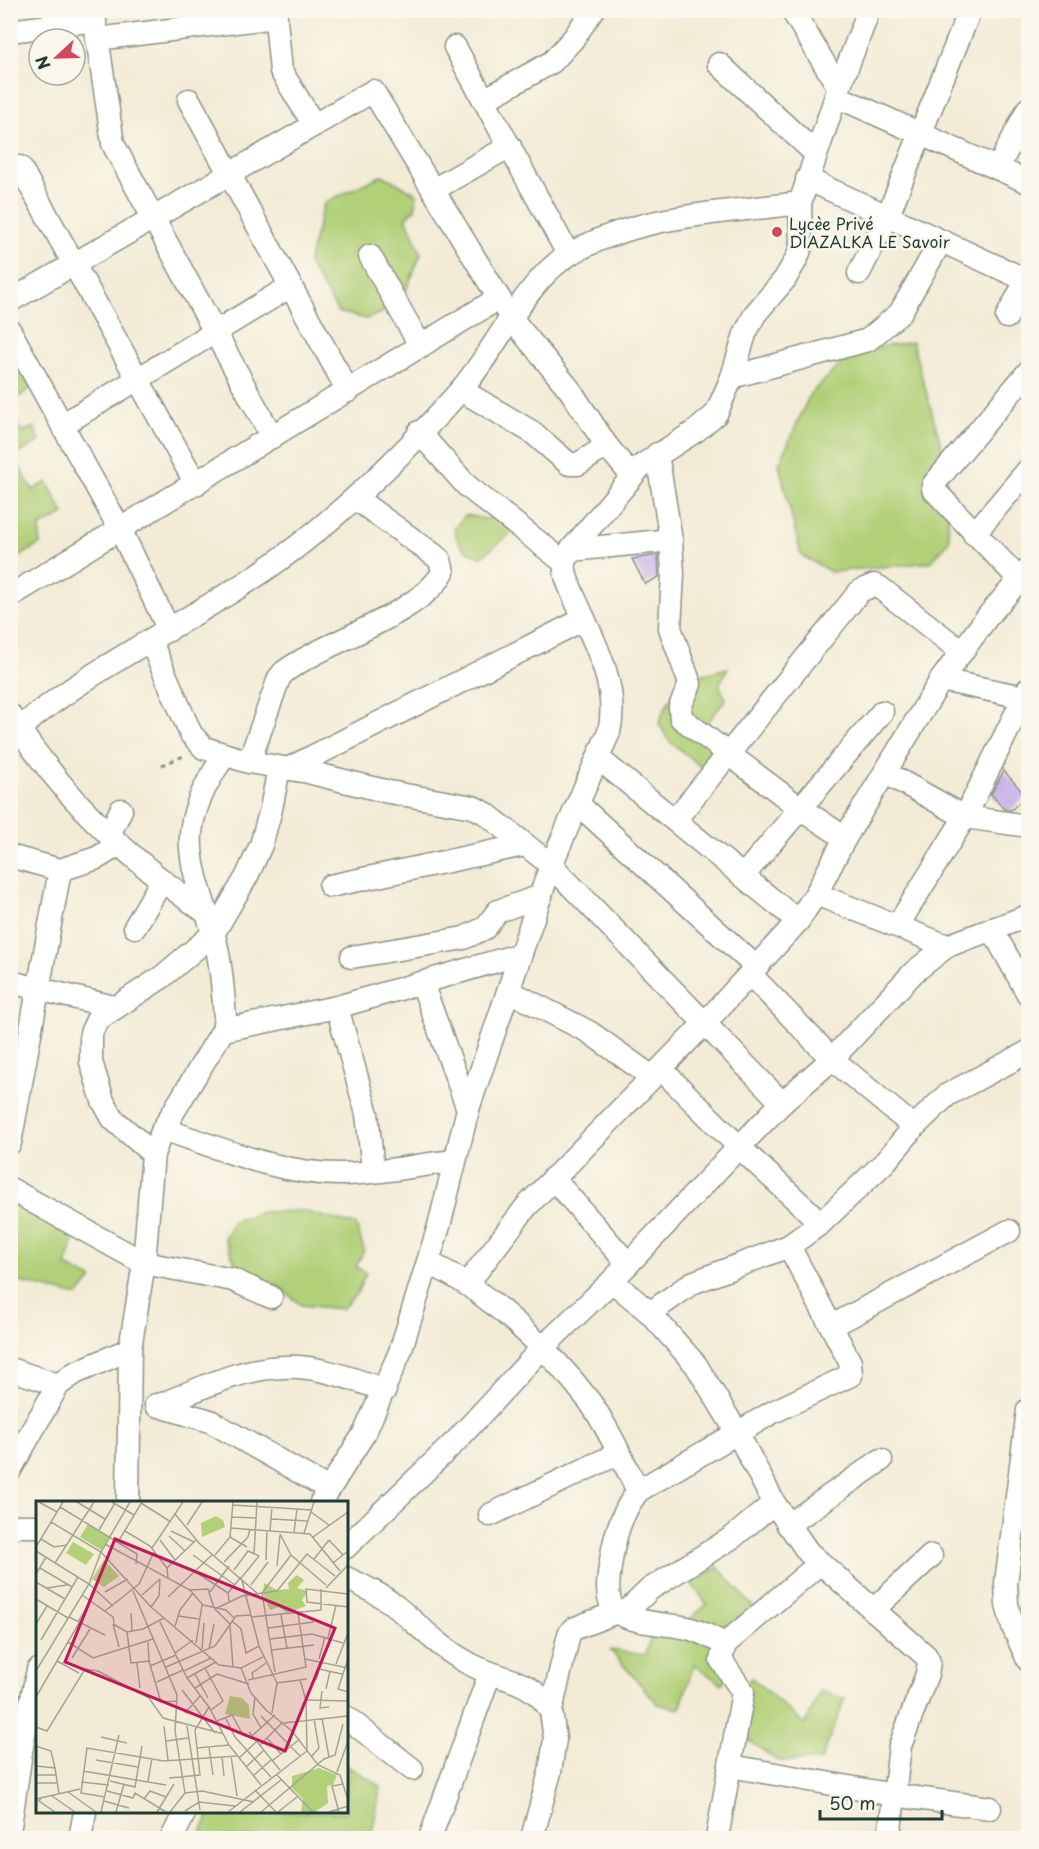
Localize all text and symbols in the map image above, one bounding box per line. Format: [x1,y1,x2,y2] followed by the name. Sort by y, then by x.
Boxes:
[27,27,87,87] north arrow
[29,53,56,73] text: N
[789,211,951,253] place label: Lycèe Privé DIAZALKA LE Savoir
[770,225,784,239] marker: Lycèe Privé DIAZALKA LE Savoir
[36,1501,348,1813] inset map
[820,1783,942,1821] scale bar
[829,1789,876,1816] text: 50 m

